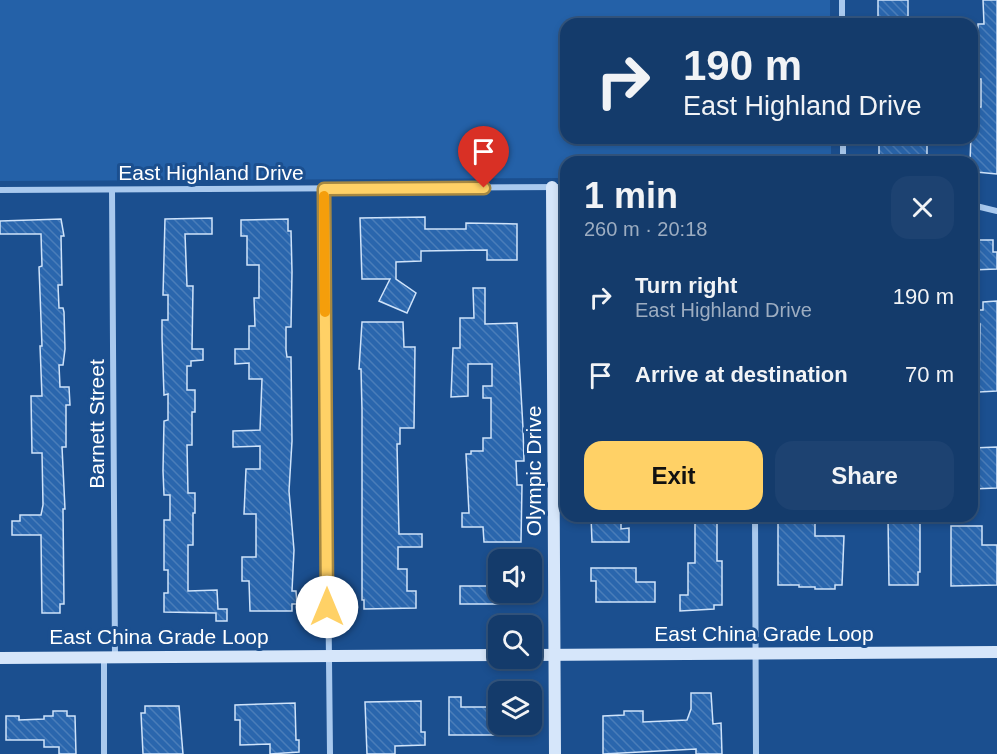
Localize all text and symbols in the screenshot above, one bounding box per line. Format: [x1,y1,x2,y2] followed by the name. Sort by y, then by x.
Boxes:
[584,42,662,120] icon: right
[683,42,802,89] text: 190 m
[683,91,922,121] text: East Highland Drive
[458,126,509,188] pin
[467,135,500,168] icon: arrive
[118,161,304,184] street label: East Highland Drive
[584,175,678,216] text: 1 min
[891,176,954,239] button: close
[584,218,707,240] text: 260 m · 20:18
[635,273,737,298] text: Turn right
[584,281,617,314] icon: right
[893,284,954,309] text: 190 m
[635,299,812,321] text: East Highland Drive
[85,359,108,489] street label: Barnett Street
[584,359,617,392] icon: arrive
[635,362,848,387] text: Arrive at destination
[905,362,954,387] text: 70 m
[522,406,545,536] street label: Olympic Drive
[584,441,763,510] button: Exit
[775,441,954,510] button: Share
[488,549,542,735] map controls
[488,549,542,603] button: sound
[295,575,359,639] position arrow
[488,615,542,669] button: search
[654,622,874,645] street label: East China Grade Loop
[49,625,269,648] street label: East China Grade Loop
[488,681,542,735] button: layers

